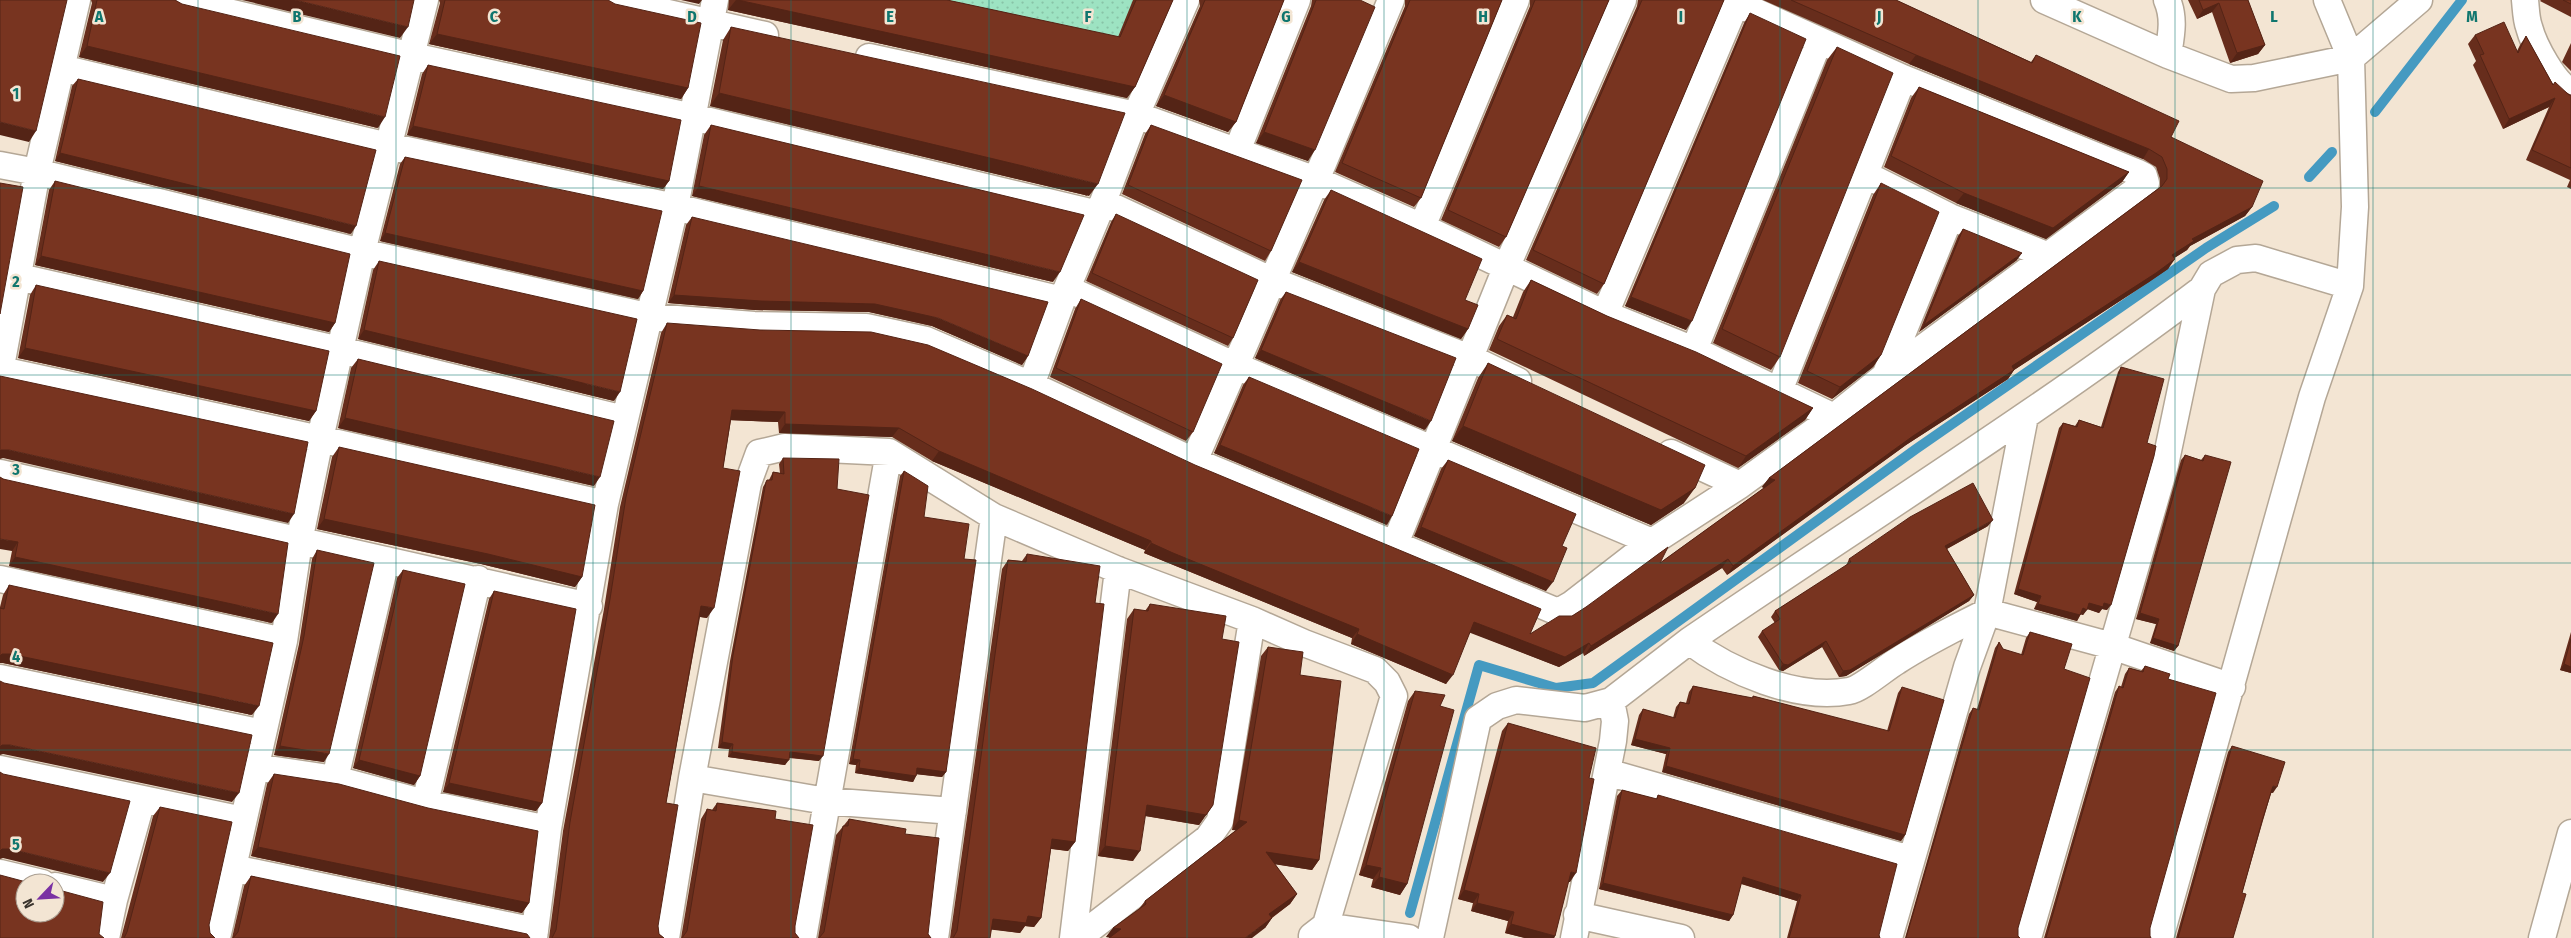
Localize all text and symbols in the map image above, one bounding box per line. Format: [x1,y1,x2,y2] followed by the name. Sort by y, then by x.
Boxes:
[94,7,104,26] text: A
[293,7,302,26] text: B
[490,7,499,26] text: C
[687,7,697,26] text: D
[886,7,894,26] text: E
[1084,7,1092,26] text: F
[1281,7,1291,26] text: G
[1478,7,1488,26] text: H
[1679,7,1683,26] text: I
[1876,7,1881,26] text: J
[2072,7,2082,26] text: K
[2270,7,2278,26] text: L
[2466,7,2478,26] text: M
[13,84,19,103] text: 1
[11,272,20,291] text: 2
[11,460,20,479] text: 3
[12,647,20,666] text: 4
[12,835,20,854] text: 5
[15,873,65,923] north arrow
[19,896,38,911] text: N

